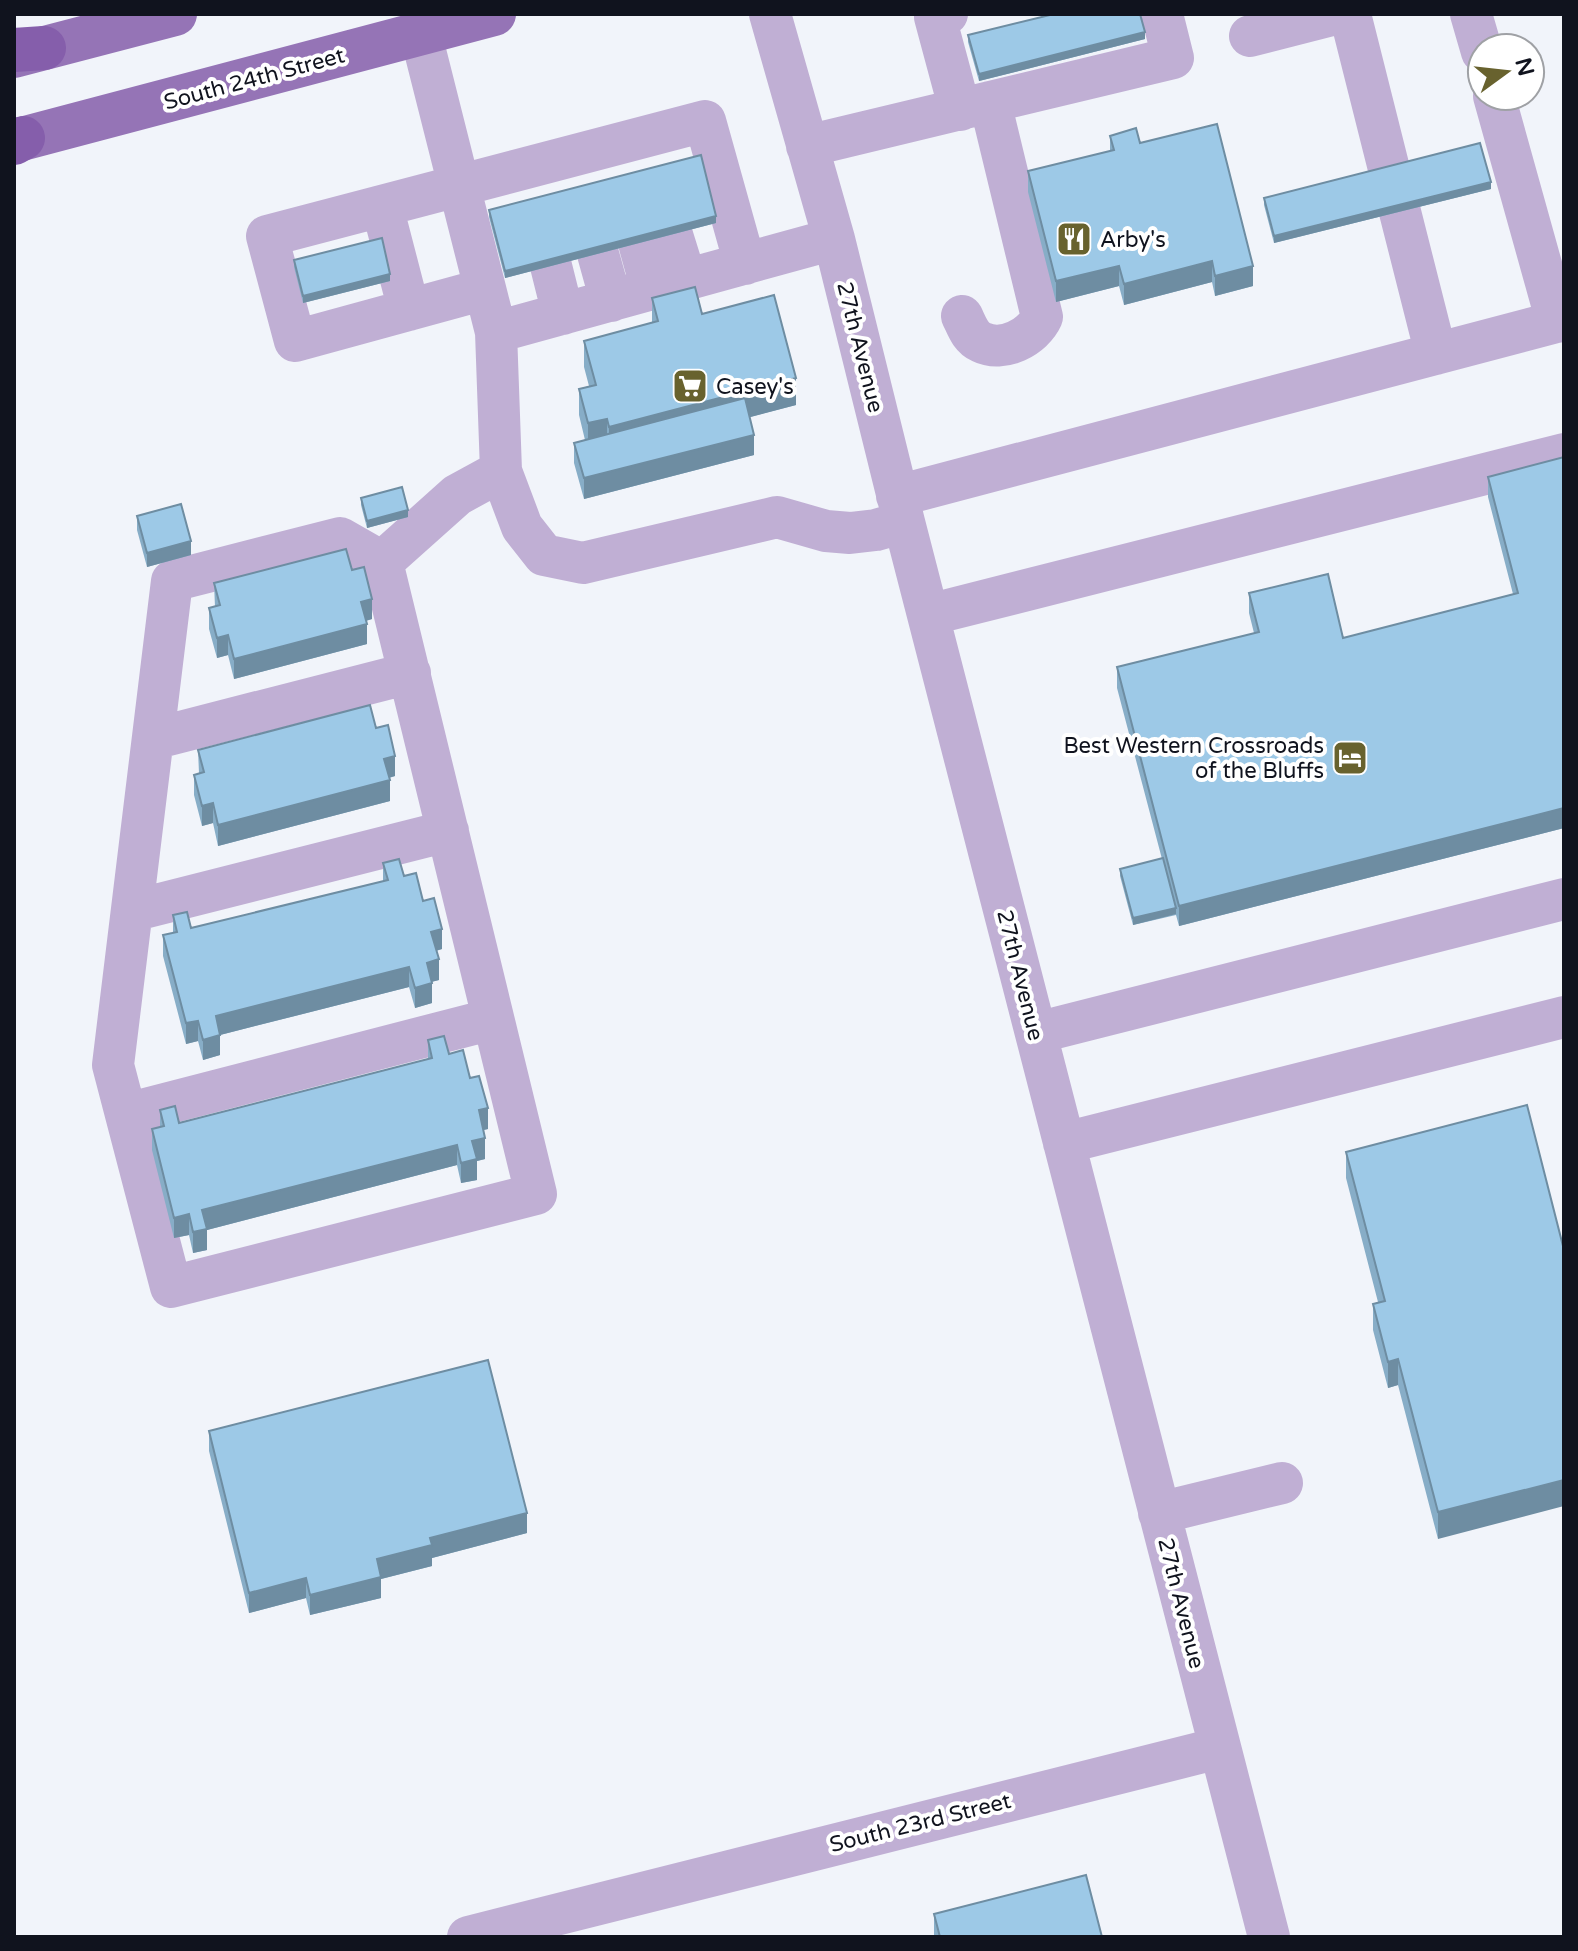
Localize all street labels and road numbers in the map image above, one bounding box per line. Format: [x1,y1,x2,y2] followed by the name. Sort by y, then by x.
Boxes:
[161,42,347,116] street label: South 24th Street
[831,279,889,415] street label: 27th Avenue
[991,907,1049,1043] street label: 27th Avenue
[1152,1535,1210,1671] street label: 27th Avenue
[827,1788,1014,1858] street label: South 23rd Street

